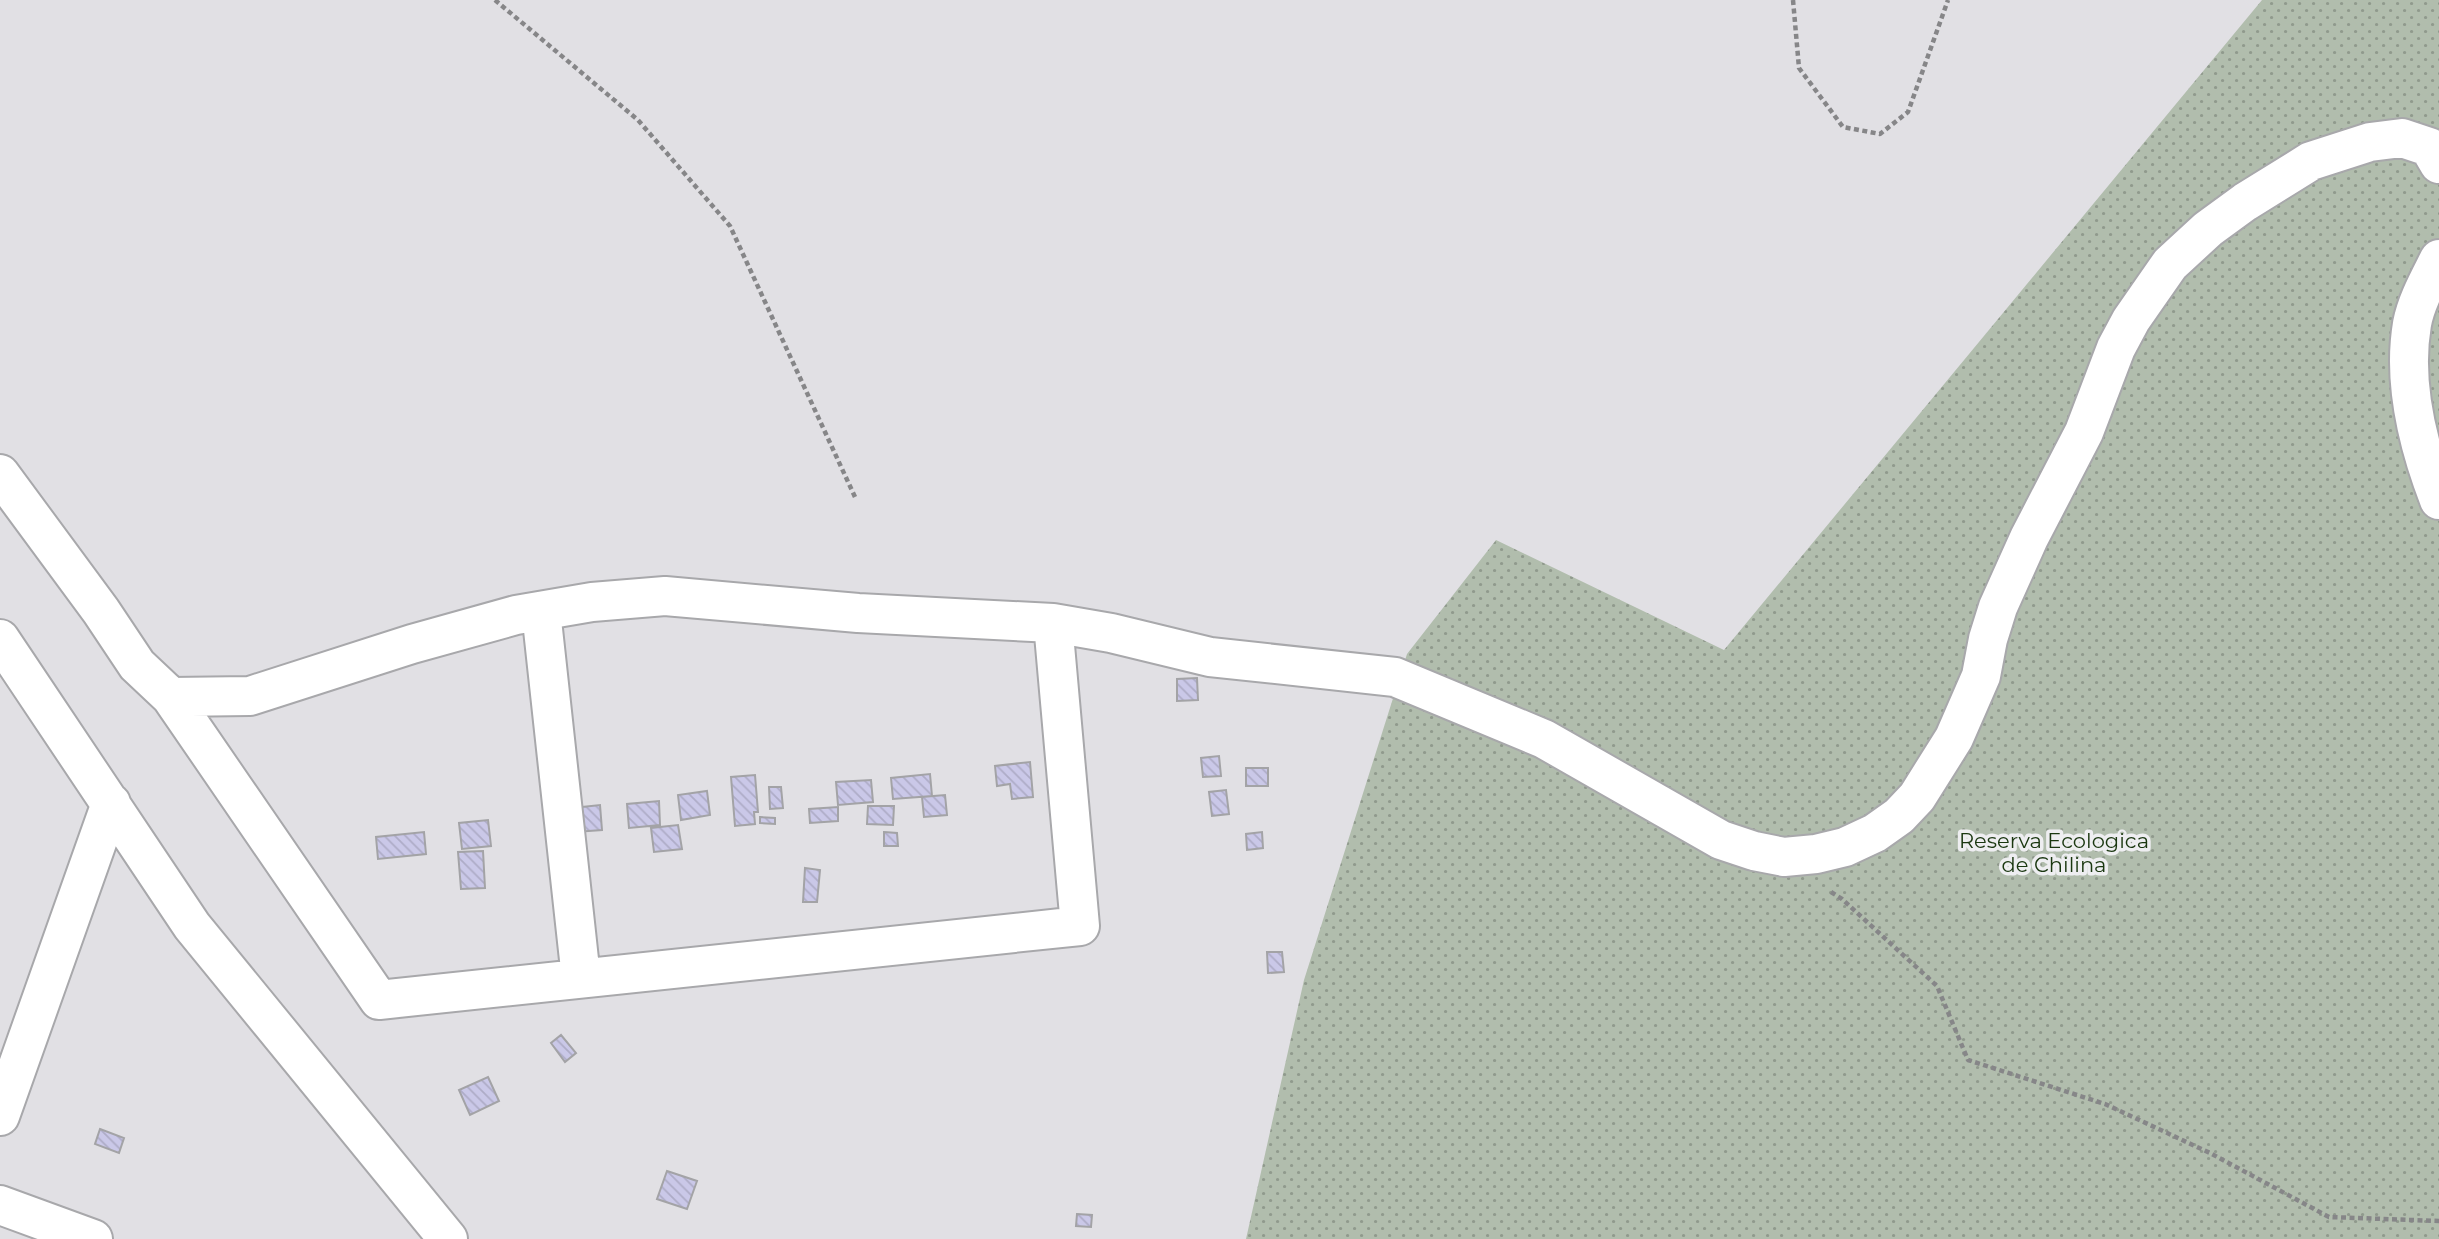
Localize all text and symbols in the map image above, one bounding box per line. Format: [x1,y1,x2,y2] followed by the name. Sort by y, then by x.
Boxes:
[1959,828,2149,877] park label: Reserva Ecologica de Chilina

